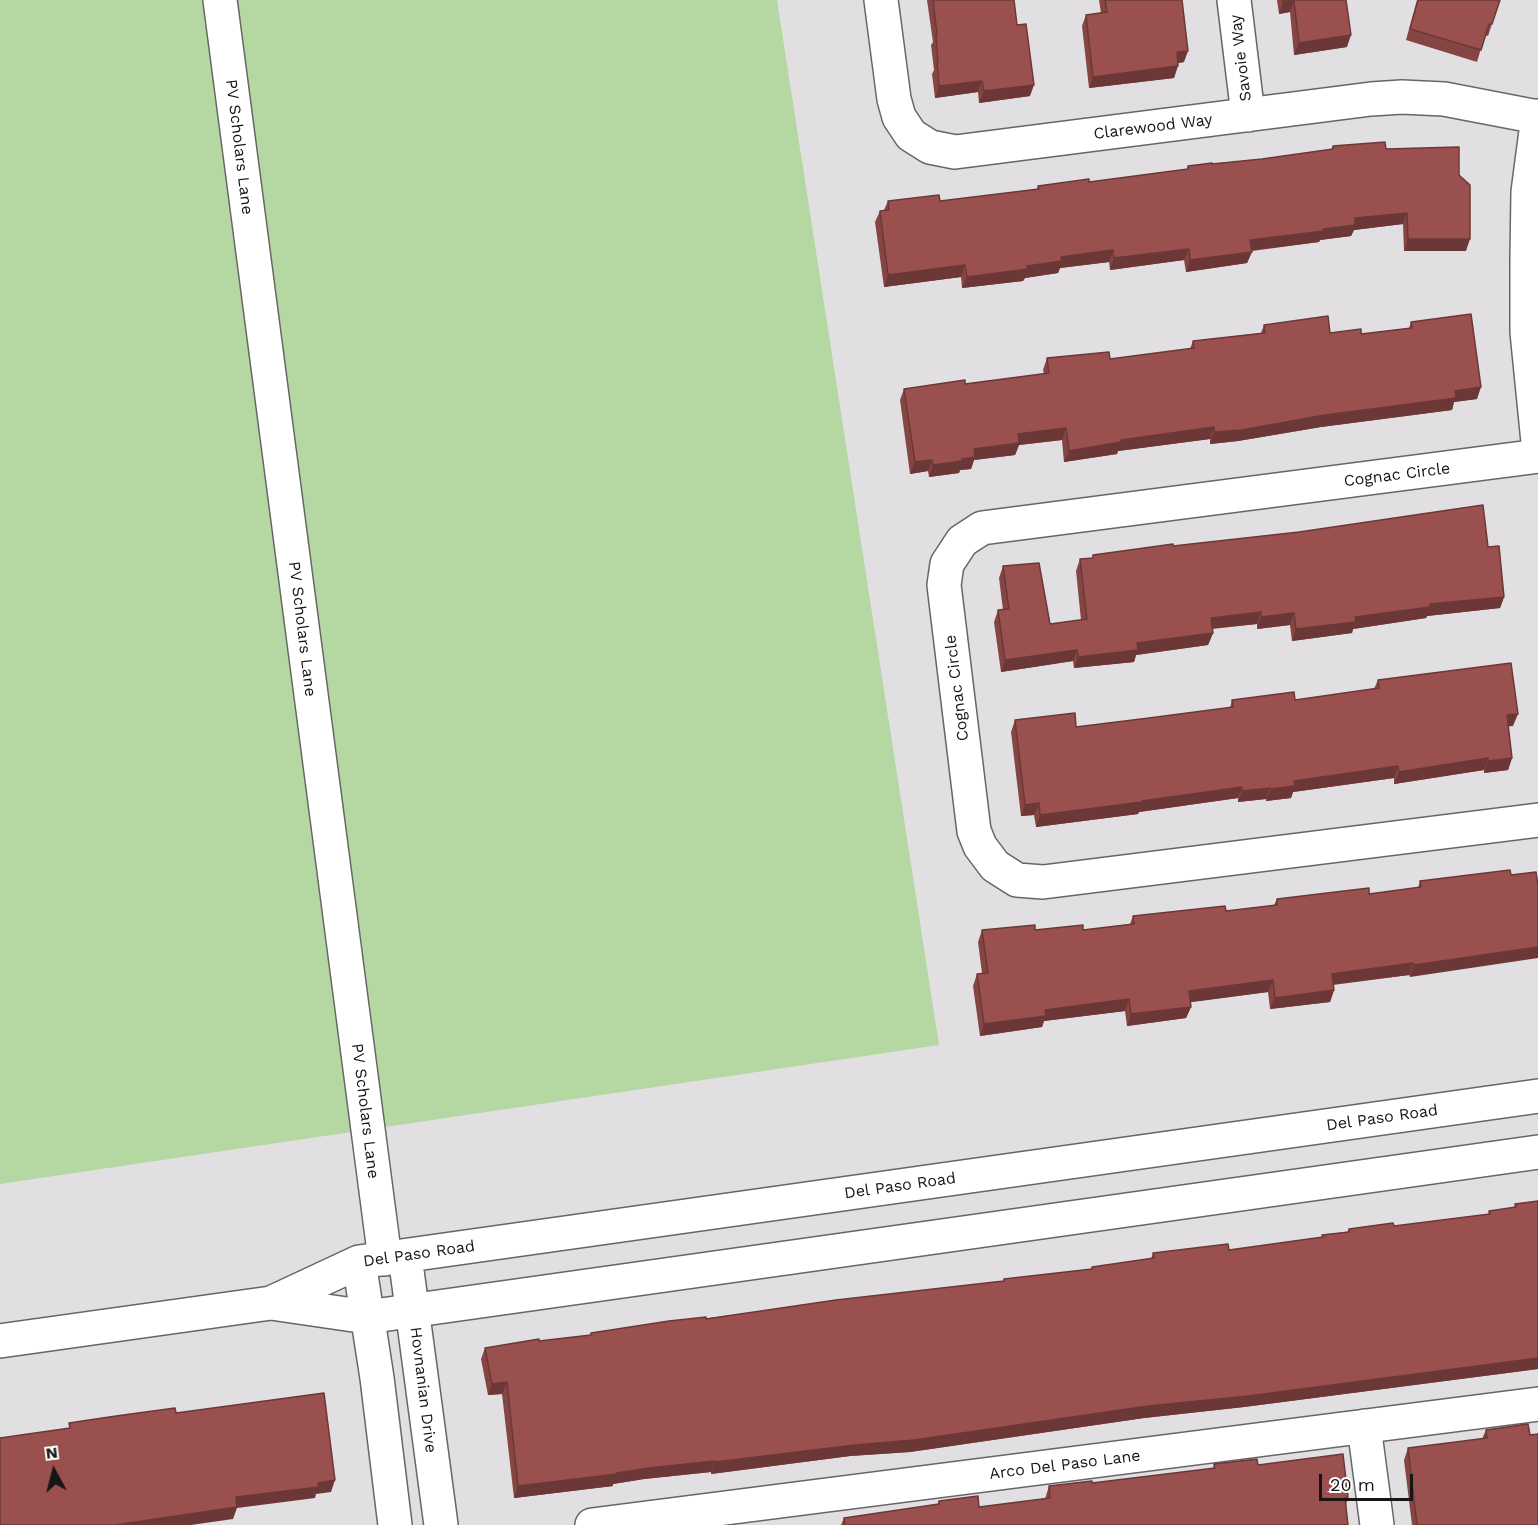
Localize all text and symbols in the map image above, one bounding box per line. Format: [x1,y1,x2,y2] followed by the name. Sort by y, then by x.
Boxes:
[1226,13,1256,103] street label: Savoie Way
[221,78,257,216] street label: PV Scholars Lane
[1092,110,1214,144] street label: Clarewood Way
[1343,459,1451,491] street label: Cognac Circle
[284,560,320,698] street label: PV Scholars Lane
[941,634,973,742] street label: Cognac Circle
[347,1042,383,1180] street label: PV Scholars Lane
[1325,1101,1439,1135] street label: Del Paso Road
[843,1169,957,1203] street label: Del Paso Road
[362,1237,476,1271] street label: Del Paso Road
[406,1326,440,1454] street label: Hovnanian Drive
[24,1441,84,1501] north arrow
[45,1442,59,1463] text: N
[988,1446,1142,1484] street label: Arco Del Paso Lane
[1322,1462,1416,1500] scale bar
[1330,1474,1375,1495] text: 20 m

